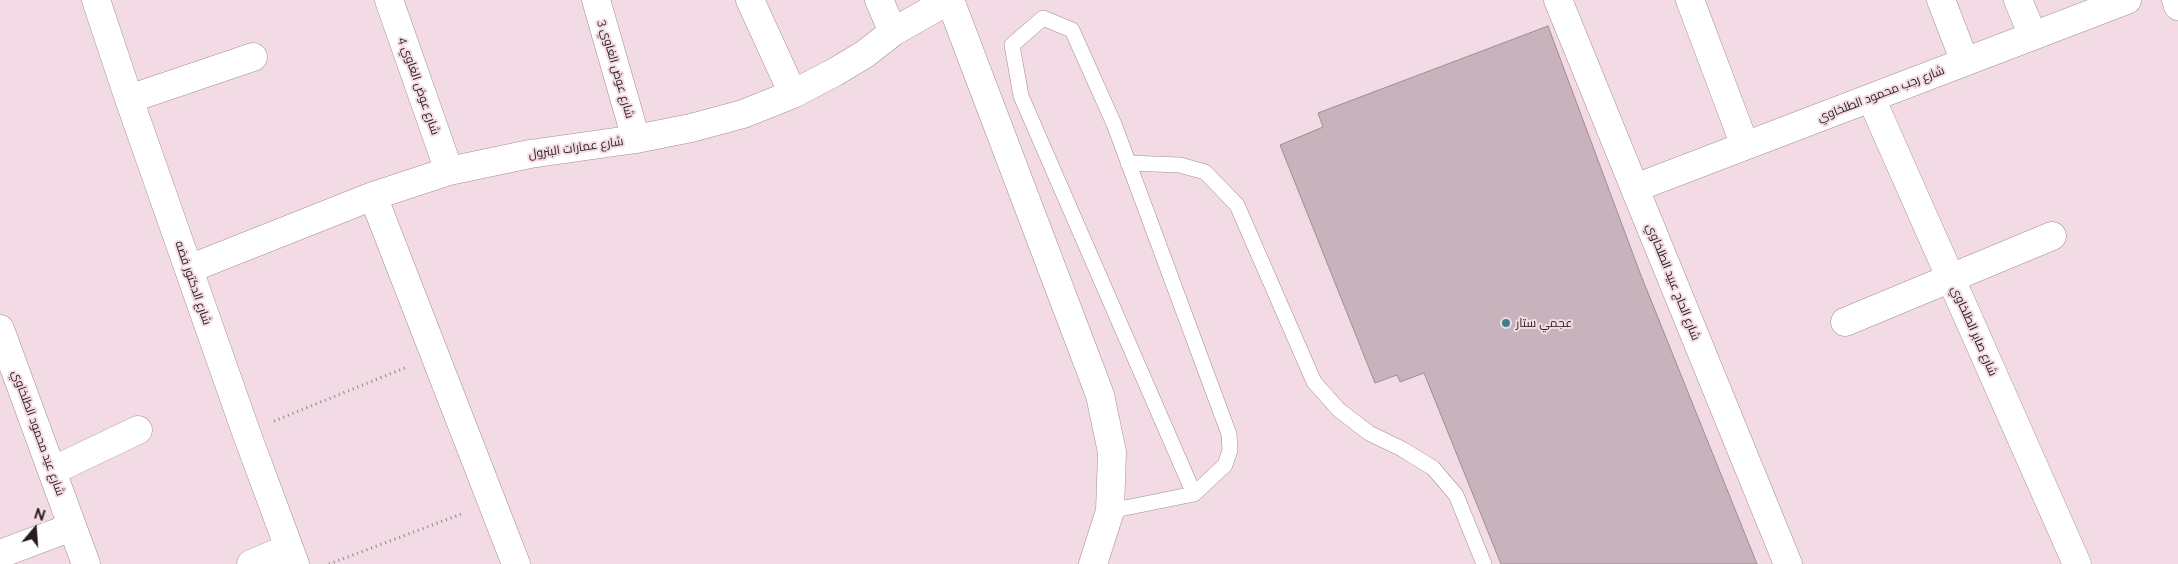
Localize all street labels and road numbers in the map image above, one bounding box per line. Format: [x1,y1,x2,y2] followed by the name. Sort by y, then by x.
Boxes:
[595,18,637,120] street label: شارع عوض الغاوي 3
[396,35,442,137] street label: شارع عوض الغاوي 4
[1815,63,1947,125] street label: شارع رجب محمود الطلخاوي
[528,134,624,162] street label: شارع عمارات البترول
[1643,222,1703,342] street label: شارع الحاج عبيد الطلخاوي
[172,239,214,327] street label: شارع الدكتور فضه
[1948,284,2000,378] street label: شارع صابر الطلخاوي
[9,368,67,498] street label: شارع عيد محمود الطلخاوي

